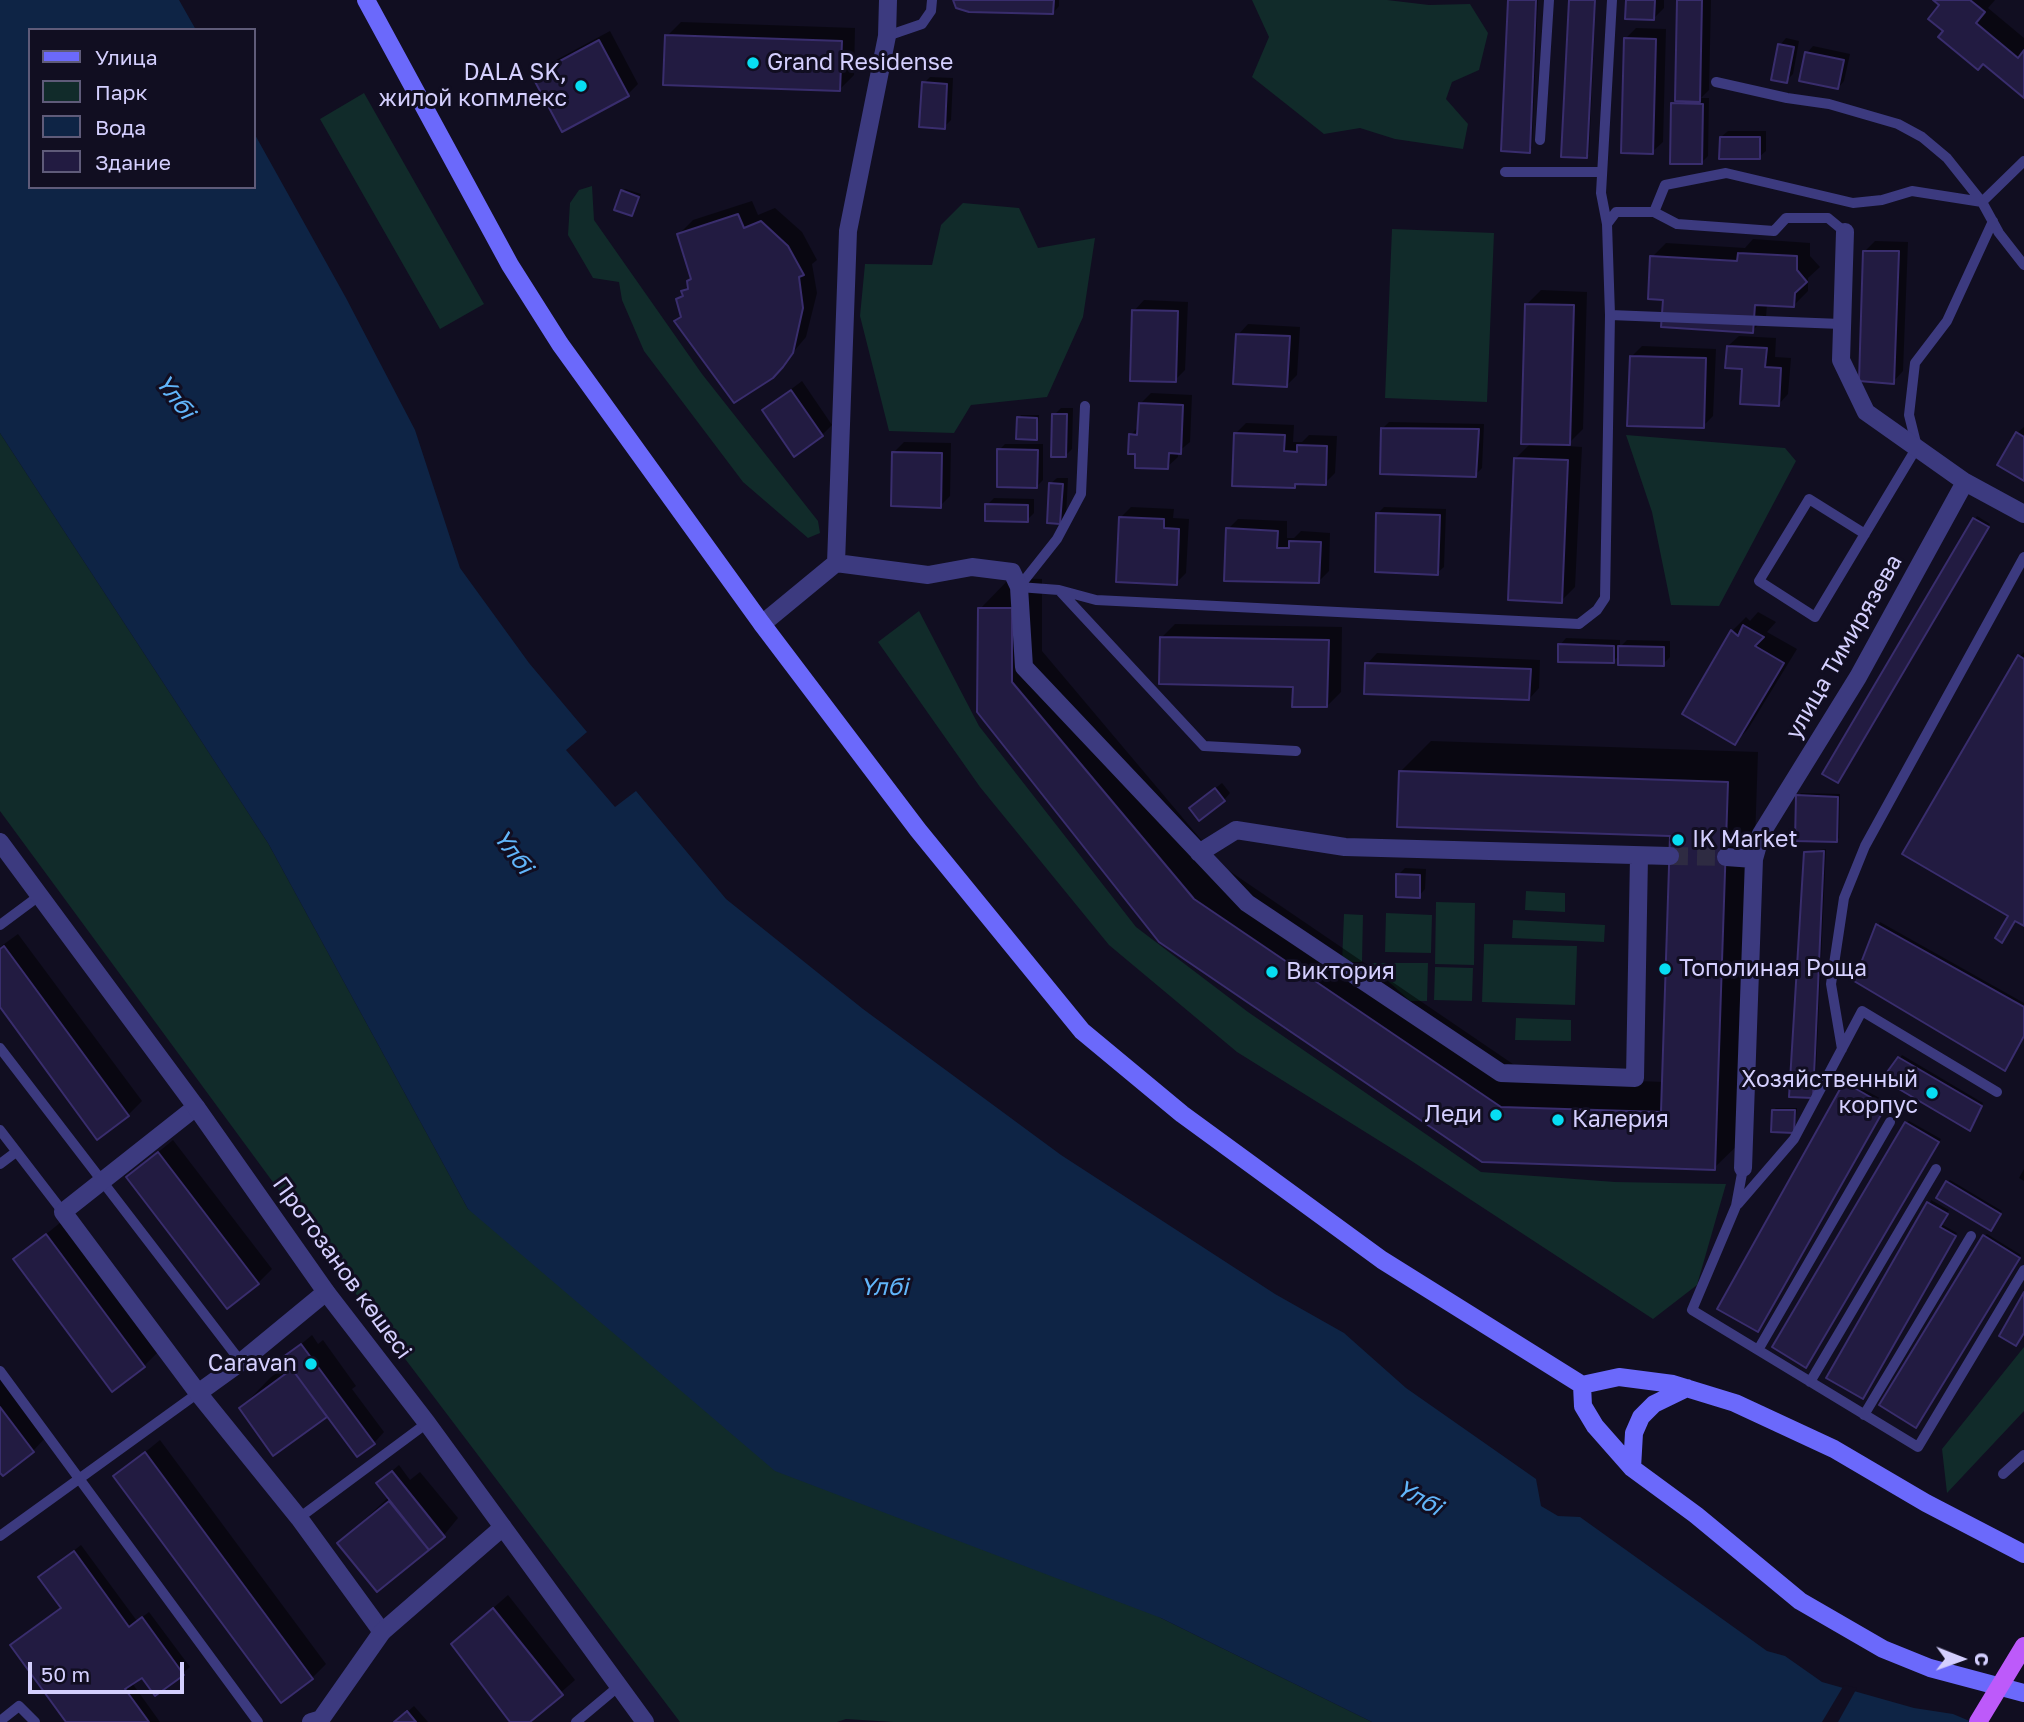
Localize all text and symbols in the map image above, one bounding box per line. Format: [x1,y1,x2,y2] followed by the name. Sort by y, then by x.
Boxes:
[28,28,256,189] legend
[95,44,158,70] text: Улица
[767,49,953,77] place label: Grand Residense
[745,55,761,71] marker: Grand Residense
[379,59,567,113] place label: DALA SK, жилой копмлекс
[573,78,589,94] marker: DALA SK, жилой копмлекс
[95,79,148,105] text: Парк
[95,114,146,140] text: Вода
[95,149,171,175] text: Здание
[149,369,201,425] water label: Үлбі
[1780,550,1908,744] street label: улица Тимирязева
[487,824,539,880] water label: Үлбі
[1692,826,1798,854] place label: IK Market
[1670,832,1686,848] marker: IK Market
[1679,955,1867,983] place label: Тополиная Роща
[1286,958,1395,986] place label: Виктория
[1657,961,1673,977] marker: Тополиная Роща
[1264,964,1280,980] marker: Виктория
[1741,1066,1918,1120] place label: Хозяйственный корпус
[1924,1085,1940,1101] marker: Хозяйственный корпус
[1425,1101,1482,1129] place label: Леди
[1572,1106,1669,1134] place label: Калерия
[1488,1107,1504,1123] marker: Леди
[1550,1112,1566,1128] marker: Калерия
[267,1171,417,1365] street label: Протозанов көшесі
[860,1273,908,1301] water label: Үлбі
[208,1350,297,1378] place label: Caravan
[303,1356,319,1372] marker: Caravan
[1391,1474,1447,1522] water label: Үлбі
[1926,1624,1996,1694] north arrow
[32,1648,187,1692] scale bar
[1971,1652,1994,1666] text: С
[41,1661,90,1687] text: 50 m

